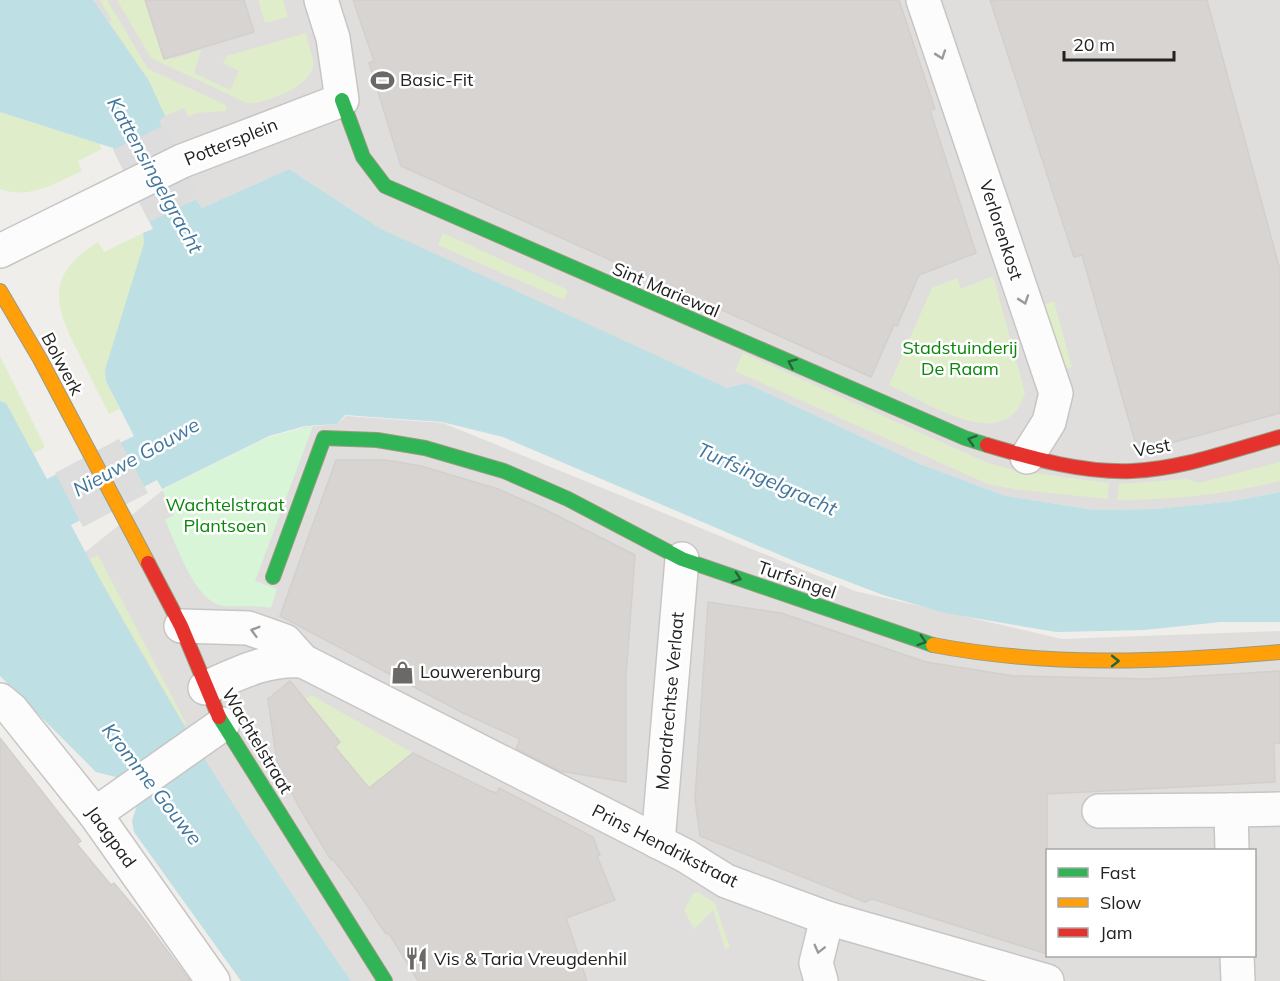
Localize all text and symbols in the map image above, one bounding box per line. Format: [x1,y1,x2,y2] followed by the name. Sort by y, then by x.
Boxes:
[1064,24,1174,62] scale bar
[1073,33,1115,56] text: 20 m
[934,49,947,60] one-way arrow
[369,67,395,93] sports icon: Basic-Fit
[400,68,473,91] place label: Basic-Fit
[102,92,209,258] water label: Kattensingelgracht
[181,112,281,171] street label: Pottersplein
[975,177,1028,283] street label: Verlorenkost
[609,257,723,322] street label: Sint Mariewal
[1016,294,1029,305] one-way arrow
[36,328,89,400] street label: Bolwerk
[902,336,1018,380] park label: Stadstuinderij De Raam
[788,358,799,370] one-way arrow
[68,411,204,502] water label: Nieuwe Gouwe
[1132,433,1172,462] street label: Vest
[967,435,978,448] one-way arrow
[693,437,842,521] water label: Turfsingelgracht
[165,493,285,537] park label: Wachtelstraat Plantsoen
[755,555,840,604] street label: Turfsingel
[731,571,742,584] one-way arrow
[650,611,689,791] street label: Moordrechtse Verlaat
[251,626,261,638] one-way arrow
[916,634,927,646] one-way arrow
[1110,655,1119,667] one-way arrow
[389,659,415,685] shop icon: Louwerenburg
[420,660,541,683] place label: Louwerenburg
[217,684,298,798] street label: Wachtelstraat
[97,718,208,850] water label: Kromme Gouwe
[588,799,742,892] street label: Prins Hendrikstraat
[81,801,142,872] street label: Jaagpad
[1046,849,1256,957] legend
[1100,861,1136,884] text: Fast
[1100,891,1142,914] text: Slow
[1100,921,1133,944] text: Jam
[813,944,826,954] one-way arrow
[403,946,429,972] restaurant icon: Vis & Taria Vreugdenhil
[434,947,627,970] place label: Vis & Taria Vreugdenhil

